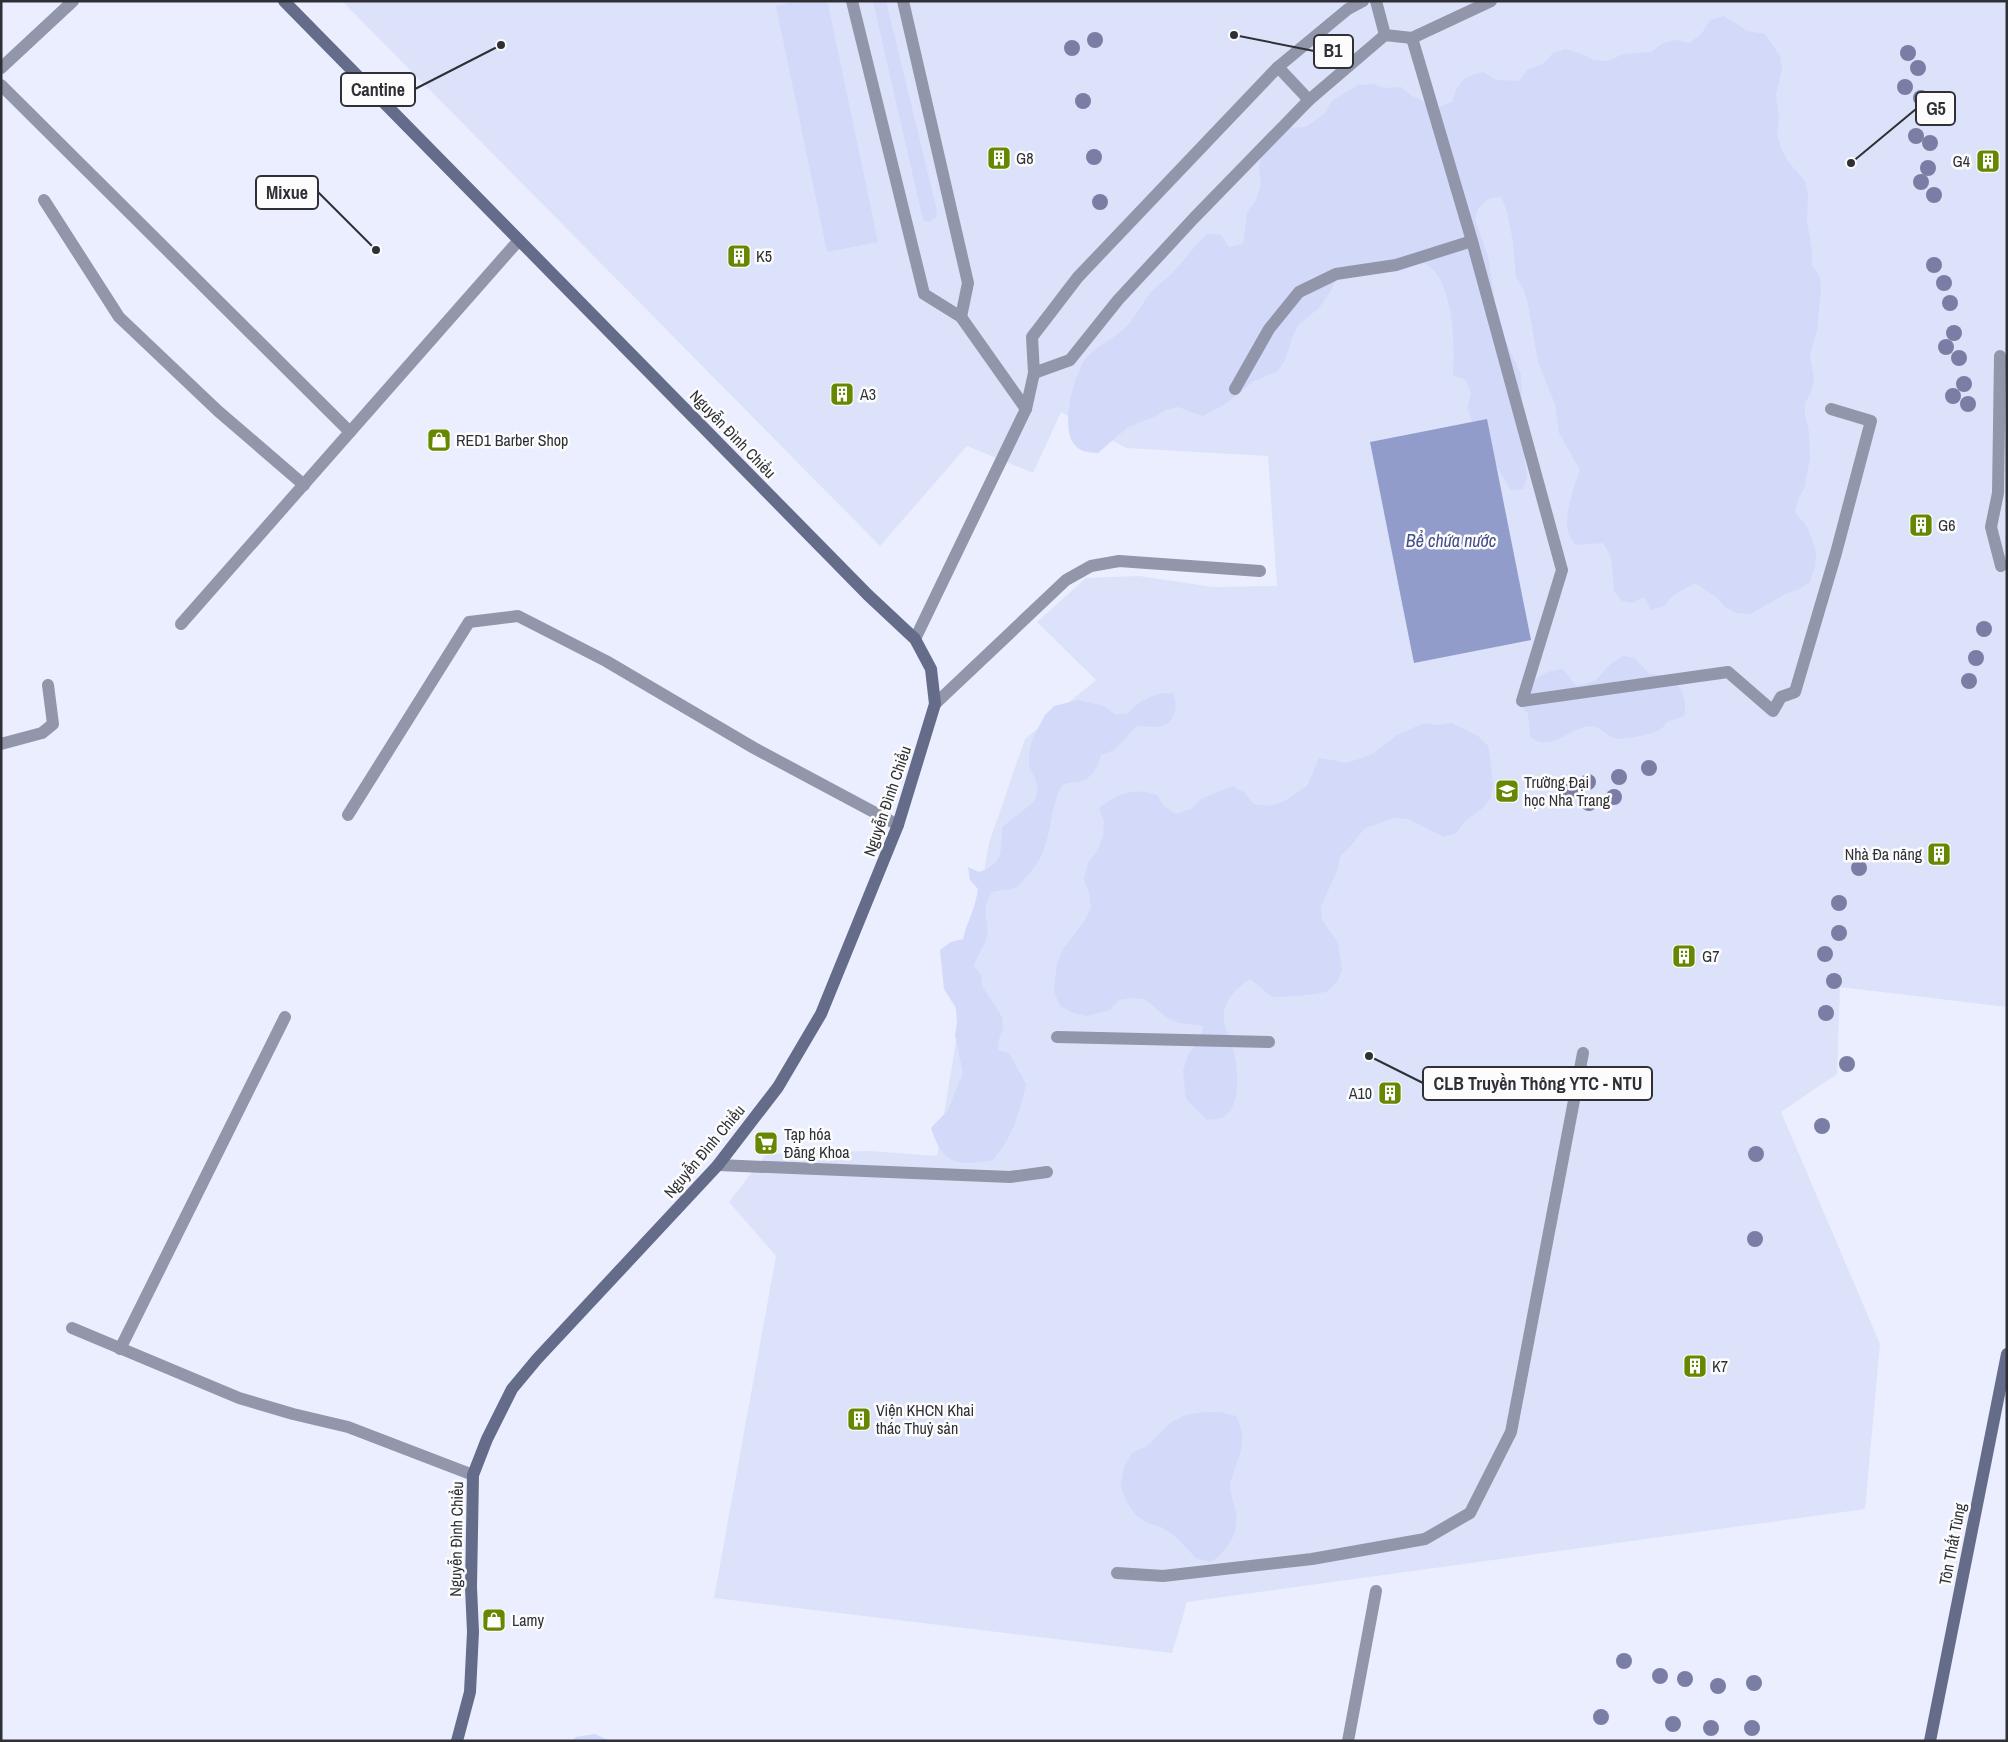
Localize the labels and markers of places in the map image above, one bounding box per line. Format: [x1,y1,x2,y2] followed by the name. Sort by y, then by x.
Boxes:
[1314,35,1353,68] callout: B1
[341,73,415,106] callout: Cantine
[1916,92,1955,125] callout: G5
[986,145,1012,171] building icon: G8
[1016,147,1034,169] place label: G8
[1975,148,2001,174] building icon: G4
[1952,150,1970,172] place label: G4
[256,176,318,209] callout: Mixue
[726,243,752,269] building icon: K5
[756,245,772,267] place label: K5
[829,381,855,407] building icon: A3
[859,383,876,405] place label: A3
[426,427,452,453] shop icon: RED1 Barber Shop
[456,429,568,451] place label: RED1 Barber Shop
[1908,512,1934,538] building icon: G6
[1938,514,1956,536] place label: G6
[1524,771,1611,811] place label: Trường Đại học Nha Trang
[1494,778,1520,804] school or university icon: Trường Đại học Nha Trang
[1926,841,1952,867] building icon: Nhà Đa năng
[1845,843,1923,865] place label: Nhà Đa năng
[1671,943,1697,969] building icon: G7
[1702,945,1720,967] place label: G7
[1423,1067,1652,1100] callout: CLB Truyền Thông YTC - NTU
[1377,1080,1403,1106] building icon: A10
[1348,1082,1372,1104] place label: A10
[784,1123,850,1163] place label: Tạp hóa Đăng Khoa
[753,1130,779,1156] supermarket icon: Tạp hóa Đăng Khoa
[1682,1353,1708,1379] building icon: K7
[1712,1355,1728,1377] place label: K7
[876,1399,974,1439] place label: Viện KHCN Khai thác Thuỷ sản
[846,1406,872,1432] building icon: Viện KHCN Khai thác Thuỷ sản
[481,1607,507,1633] shop icon: Lamy
[512,1609,545,1631] place label: Lamy

